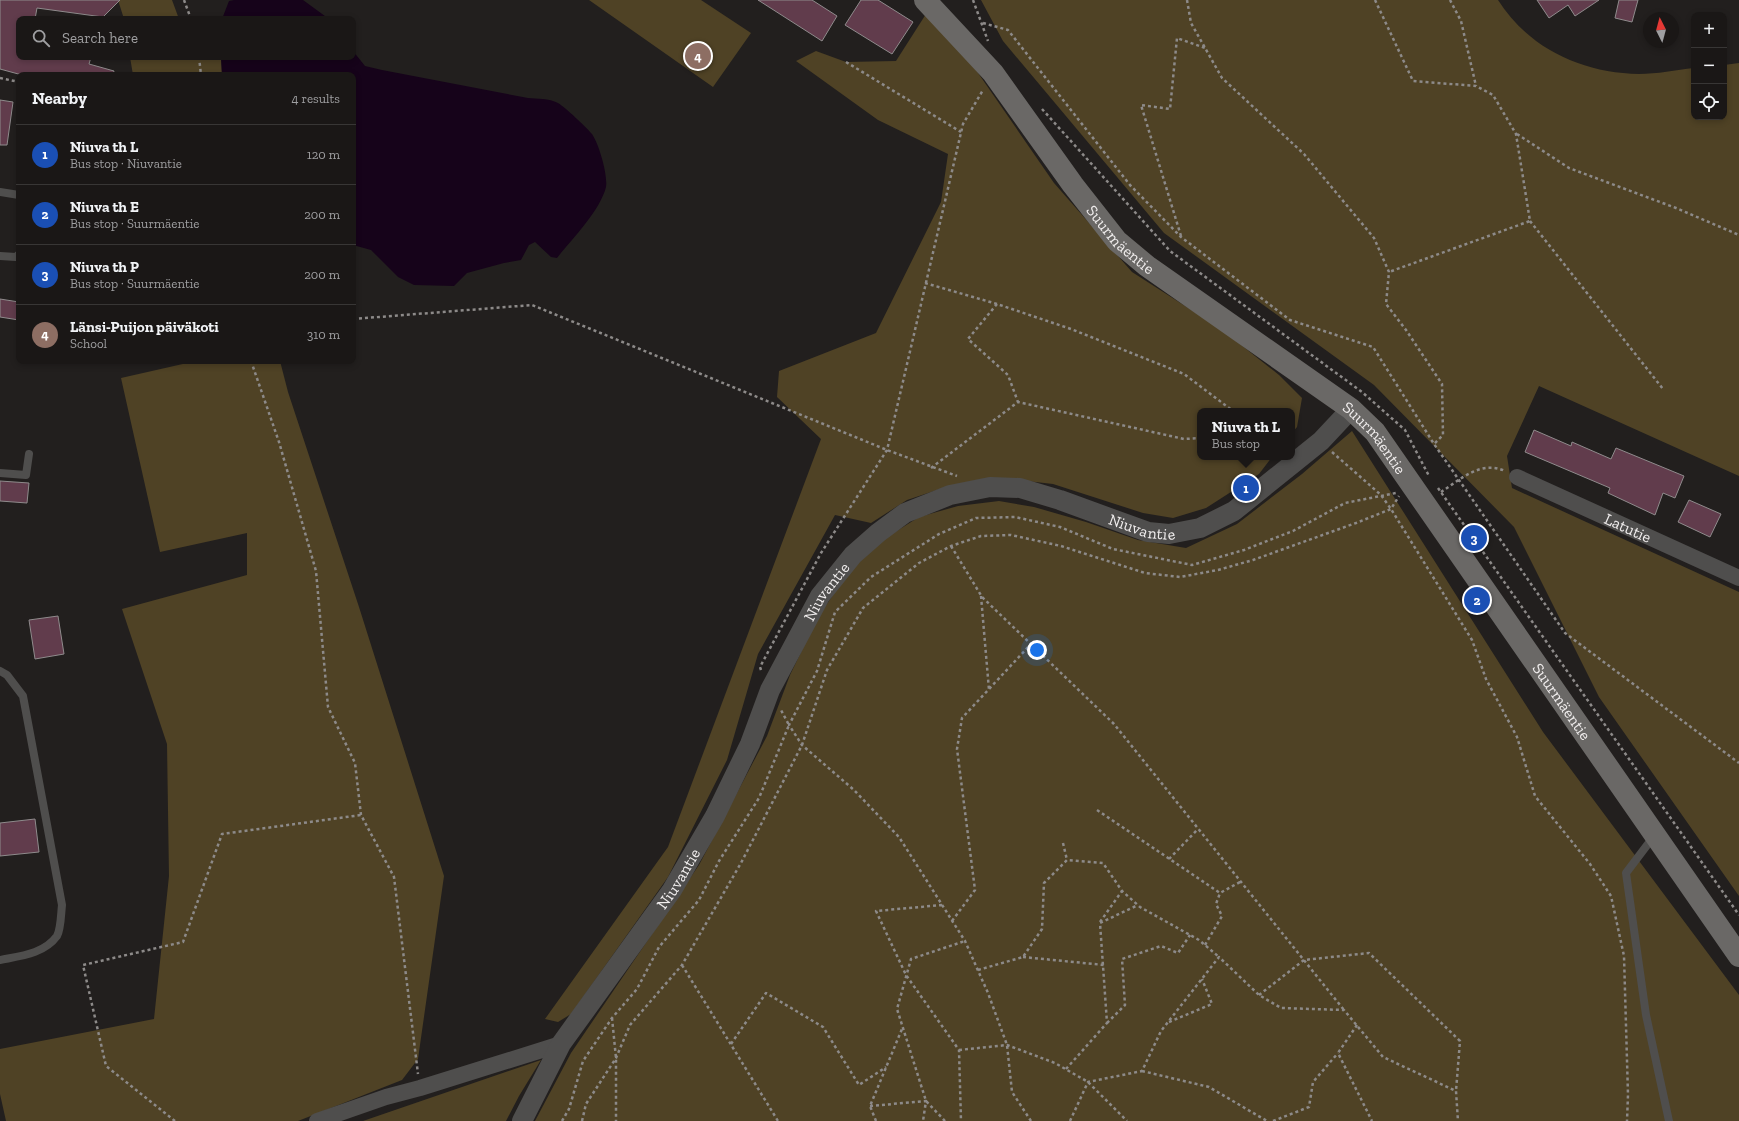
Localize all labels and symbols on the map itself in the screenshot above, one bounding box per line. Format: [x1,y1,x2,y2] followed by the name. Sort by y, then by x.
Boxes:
[1643,12,1679,48] north arrow
[685,41,711,71] pin: 4
[1082,201,1158,278] street label: Suurmäentie
[1339,397,1410,478] street label: Suurmäentie
[1233,473,1259,503] pin: 1
[1601,509,1654,547] street label: Latutie
[1106,510,1177,544] street label: Niuvantie
[1461,523,1487,553] pin: 3
[799,558,854,624] street label: Niuvantie
[1464,585,1490,615] pin: 2
[1027,640,1047,660] your location
[1528,659,1595,744] street label: Suurmäentie
[652,845,704,913] street label: Niuvantie

